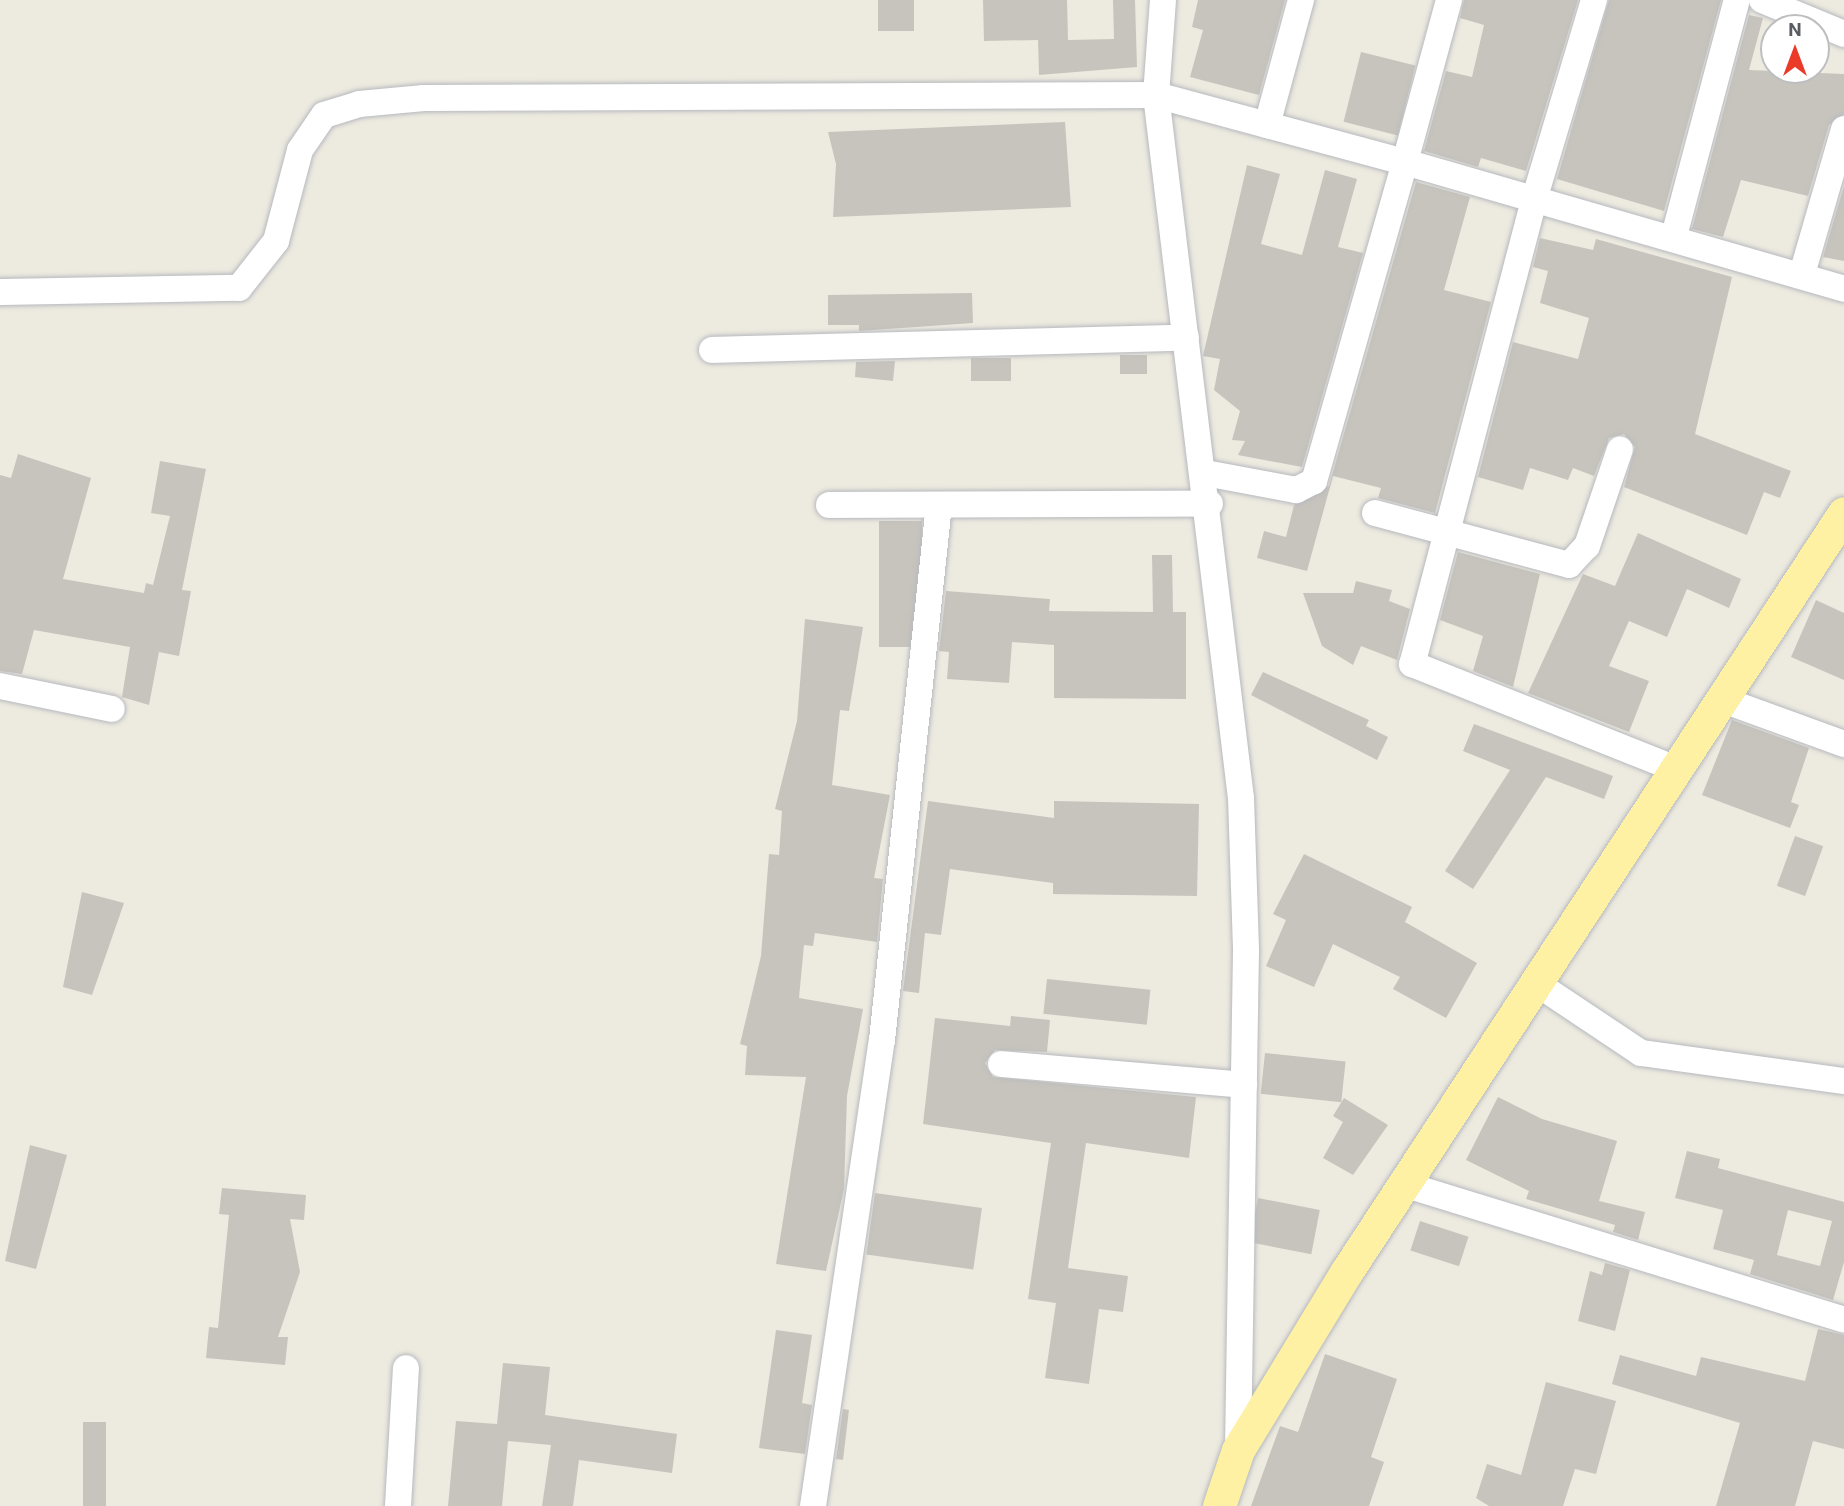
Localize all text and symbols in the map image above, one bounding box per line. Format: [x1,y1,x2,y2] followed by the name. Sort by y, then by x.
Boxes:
[1760,14,1830,84] north arrow
[1788,18,1802,41] text: N

